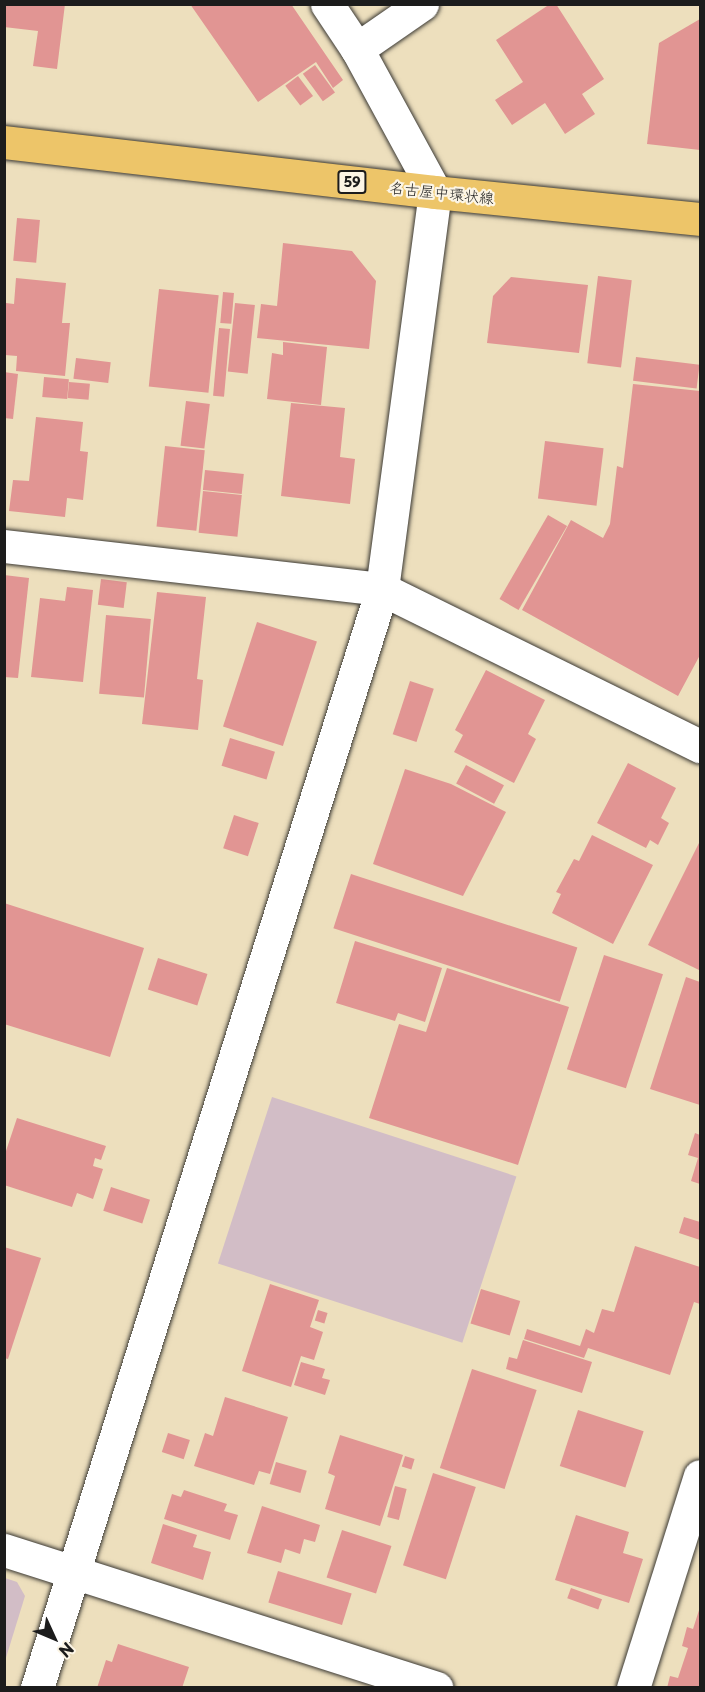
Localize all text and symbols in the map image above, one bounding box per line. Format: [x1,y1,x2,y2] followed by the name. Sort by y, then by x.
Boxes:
[337,171,367,193] road number: 59
[389,178,495,206] street label: 名古屋中環状線
[24,1608,84,1668] north arrow
[54,1638,80,1663] text: N

